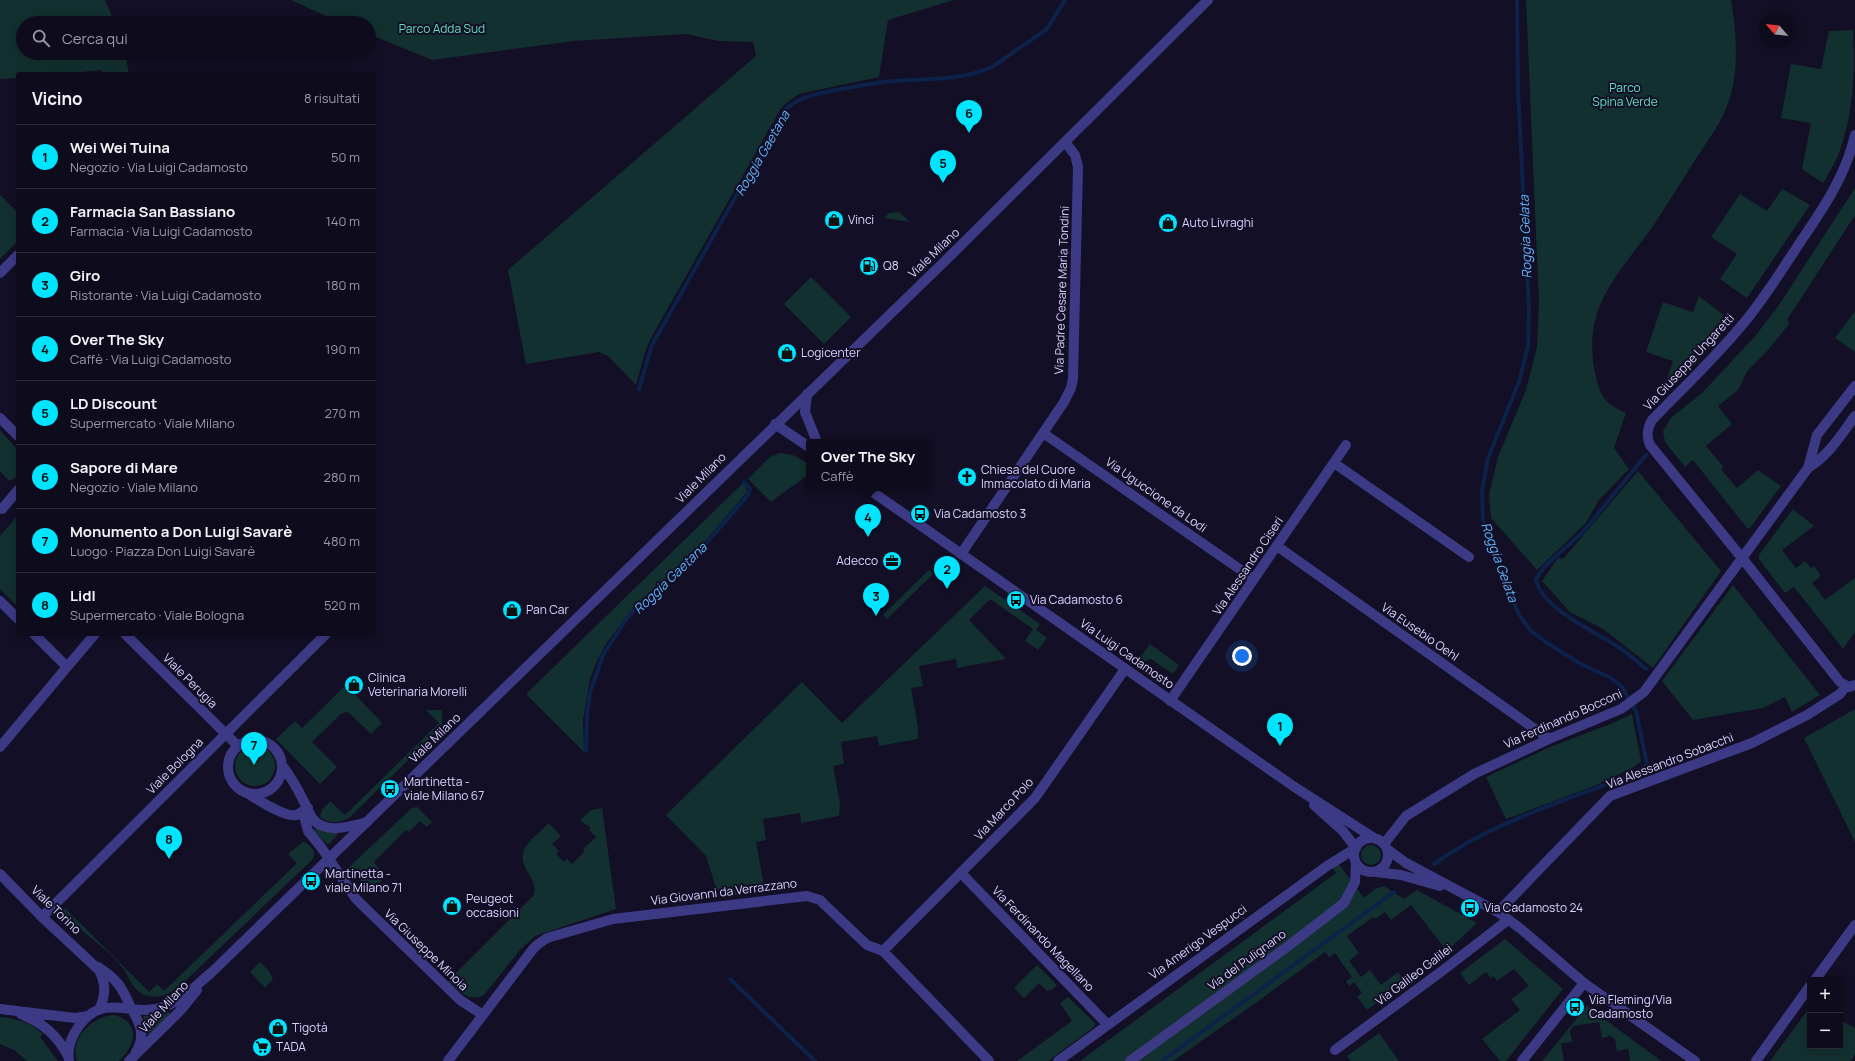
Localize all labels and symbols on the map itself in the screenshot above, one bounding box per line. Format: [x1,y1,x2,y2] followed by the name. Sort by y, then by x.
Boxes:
[1759,12,1795,48] north arrow
[399,20,485,37] park label: Parco Adda Sud
[1592,79,1658,110] park label: Parco Spina Verde
[956,100,982,133] pin: 6
[730,106,794,199] water label: Roggia Gaetana
[930,150,956,183] pin: 5
[1515,194,1535,279] water label: Roggia Gelata
[1050,205,1073,375] street label: Via Padre Cesare Maria Tondini
[823,209,845,231] shop icon: Vinci
[848,211,874,228] place label: Vinci
[1157,212,1179,234] shop icon: Auto Livraghi
[1182,214,1254,231] place label: Auto Livraghi
[904,224,963,281] street label: Viale Milano
[858,255,880,277] fuel station icon: Q8
[883,257,899,274] place label: Q8
[1639,310,1738,414] street label: Via Giuseppe Ungaretti
[776,342,798,364] shop icon: Logicenter
[801,344,861,361] place label: Logicenter
[672,449,730,507] street label: Viale Milano
[1102,453,1210,536] street label: Via Uguccione da Lodi
[981,461,1091,492] place label: Chiesa del Cuore Immacolato di Maria
[956,466,978,488] church icon: Chiesa del Cuore Immacolato di Maria
[909,503,931,525] bus stop icon: Via Cadamosto 3
[855,504,881,537] pin: 4
[934,505,1026,522] place label: Via Cadamosto 3
[1208,513,1287,618] street label: Via Alessandro Ciseri
[1477,520,1523,605] water label: Roggia Gelata
[629,538,711,618] water label: Roggia Gaetana
[881,550,903,572] office icon: Adecco
[836,552,878,569] place label: Adecco
[934,556,960,589] pin: 2
[863,583,889,616] pin: 3
[1005,589,1027,611] bus stop icon: Via Cadamosto 6
[1030,591,1123,608] place label: Via Cadamosto 6
[1378,598,1463,665] street label: Via Eusebio Oehl
[501,599,523,621] shop icon: Pan Car
[526,601,569,618] place label: Pan Car
[1077,615,1178,693] street label: Via Luigi Cadamosto
[1232,646,1252,666] your location
[159,650,221,712] street label: Viale Perugia
[368,669,467,700] place label: Clinica Veterinaria Morelli
[343,674,365,696] shop icon: Clinica Veterinaria Morelli
[1501,685,1625,752] street label: Via Ferdinando Bocconi
[405,709,464,766] street label: Viale Milano
[1267,713,1293,746] pin: 1
[1604,728,1736,793] street label: Via Alessandro Sobacchi
[241,732,267,765] pin: 7
[142,733,207,798] street label: Viale Bologna
[404,773,484,804] place label: Martinetta - viale Milano 67
[970,774,1037,844] street label: Via Marco Polo
[379,778,401,800] bus stop icon: Martinetta - viale Milano 67
[156,826,182,859] pin: 8
[325,865,402,896] place label: Martinetta - viale Milano 71
[300,870,322,892] bus stop icon: Martinetta - viale Milano 71
[650,874,798,909] street label: Via Giovanni da Verrazzano
[28,882,85,938] street label: Viale Torino
[988,882,1098,995] street label: Via Ferdinando Magellano
[466,890,519,921] place label: Peugeot occasioni
[441,895,463,917] shop icon: Peugeot occasioni
[1459,897,1481,919] bus stop icon: Via Cadamosto 24
[1484,899,1583,916] place label: Via Cadamosto 24
[1145,900,1250,983] street label: Via Amerigo Vespucci
[381,905,472,994] street label: Via Giuseppe Minoia
[1204,925,1289,994] street label: Via del Pulignano
[1372,940,1456,1009] street label: Via Galileo Galilei
[135,977,192,1036] street label: Viale Milano
[1589,991,1672,1022] place label: Via Fleming/Via Cadamosto
[1564,996,1586,1018] bus stop icon: Via Fleming/Via Cadamosto
[267,1017,289,1039] shop icon: Tigotà
[292,1019,328,1036] place label: Tigotà
[251,1036,273,1058] supermarket icon: TADA
[276,1038,306,1055] place label: TADA

